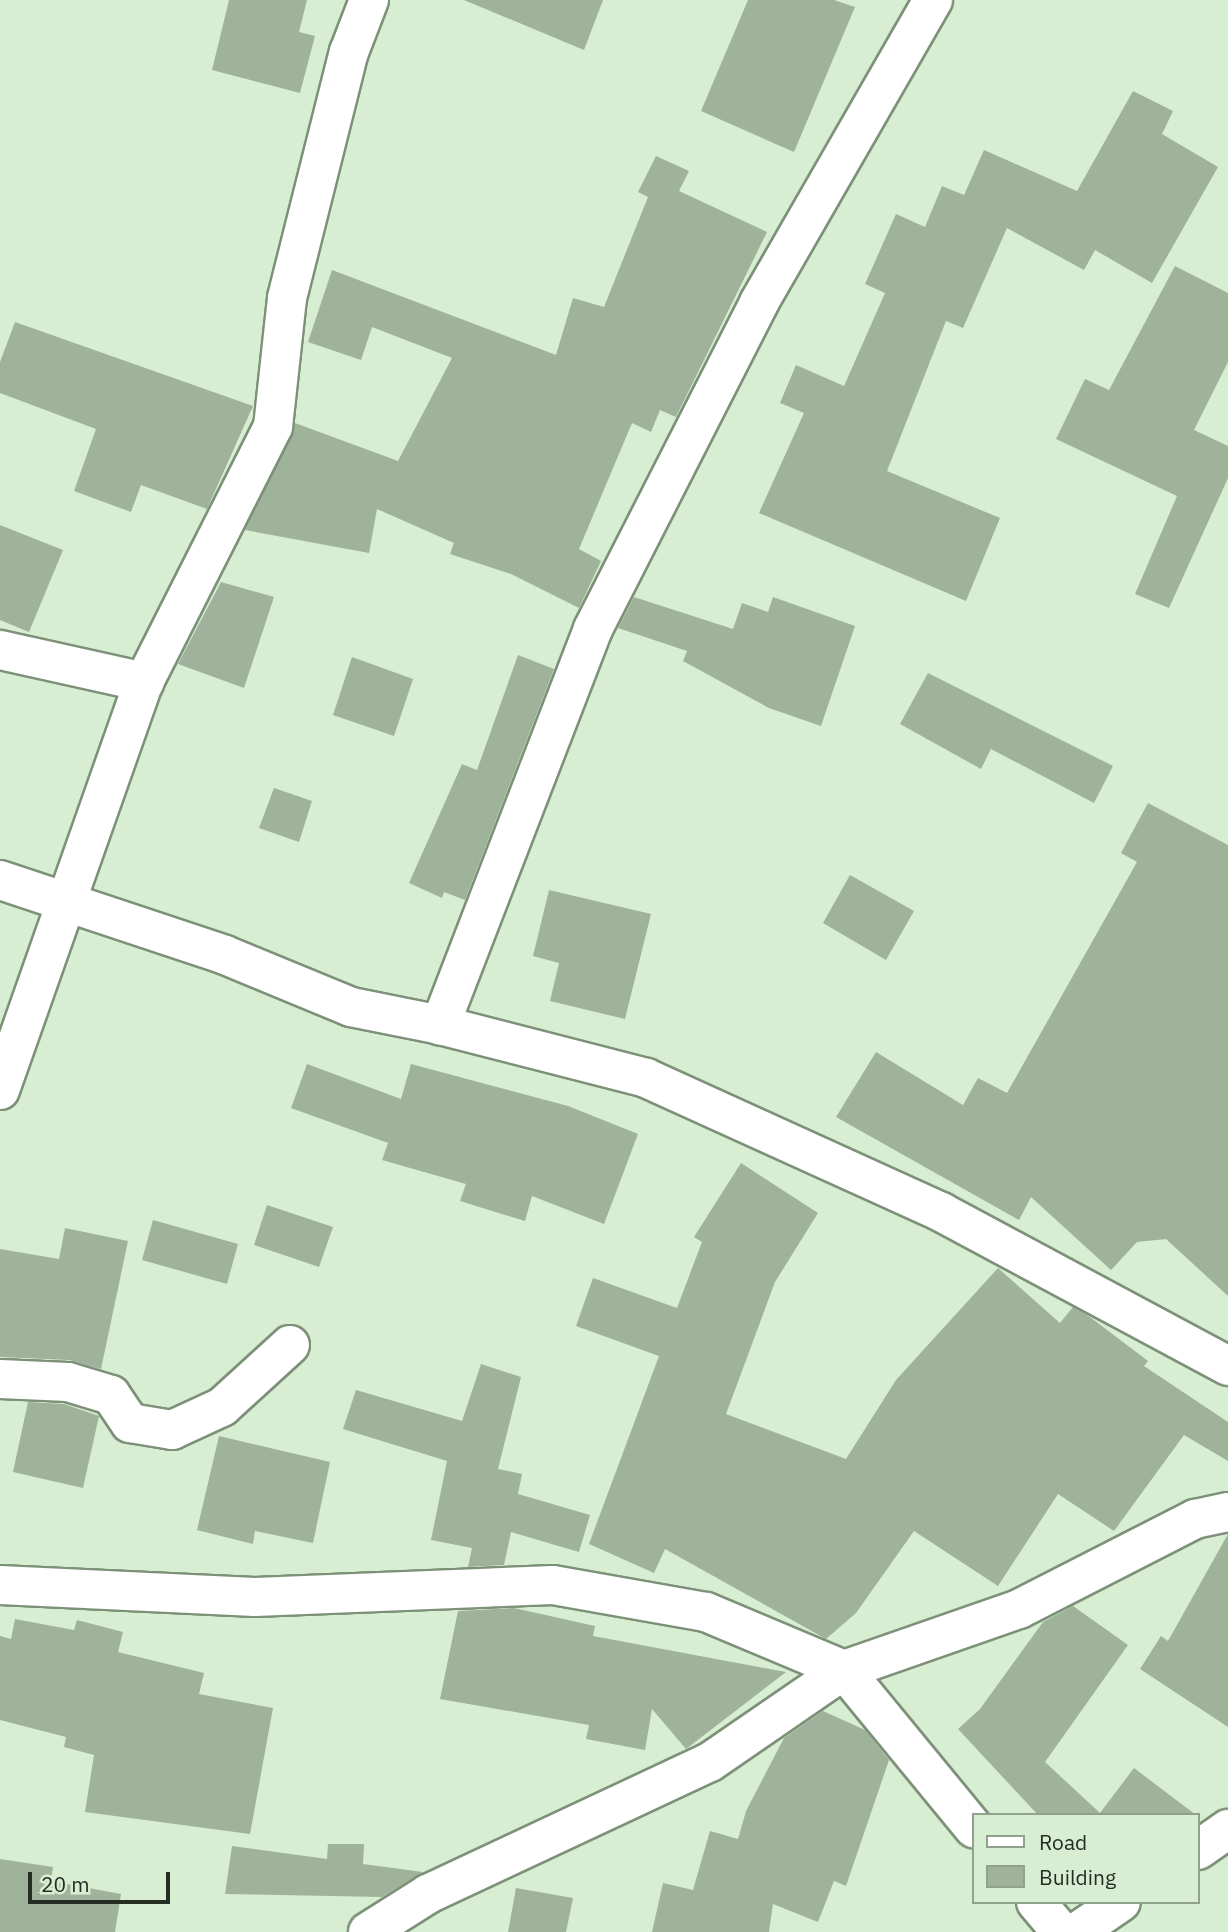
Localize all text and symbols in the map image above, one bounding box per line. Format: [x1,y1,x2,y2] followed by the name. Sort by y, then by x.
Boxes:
[972,1813,1200,1904] legend
[1039,1828,1087,1856] text: Road
[32,1858,173,1902] scale bar
[1039,1863,1116,1891] text: Building
[41,1870,90,1898] text: 20 m

